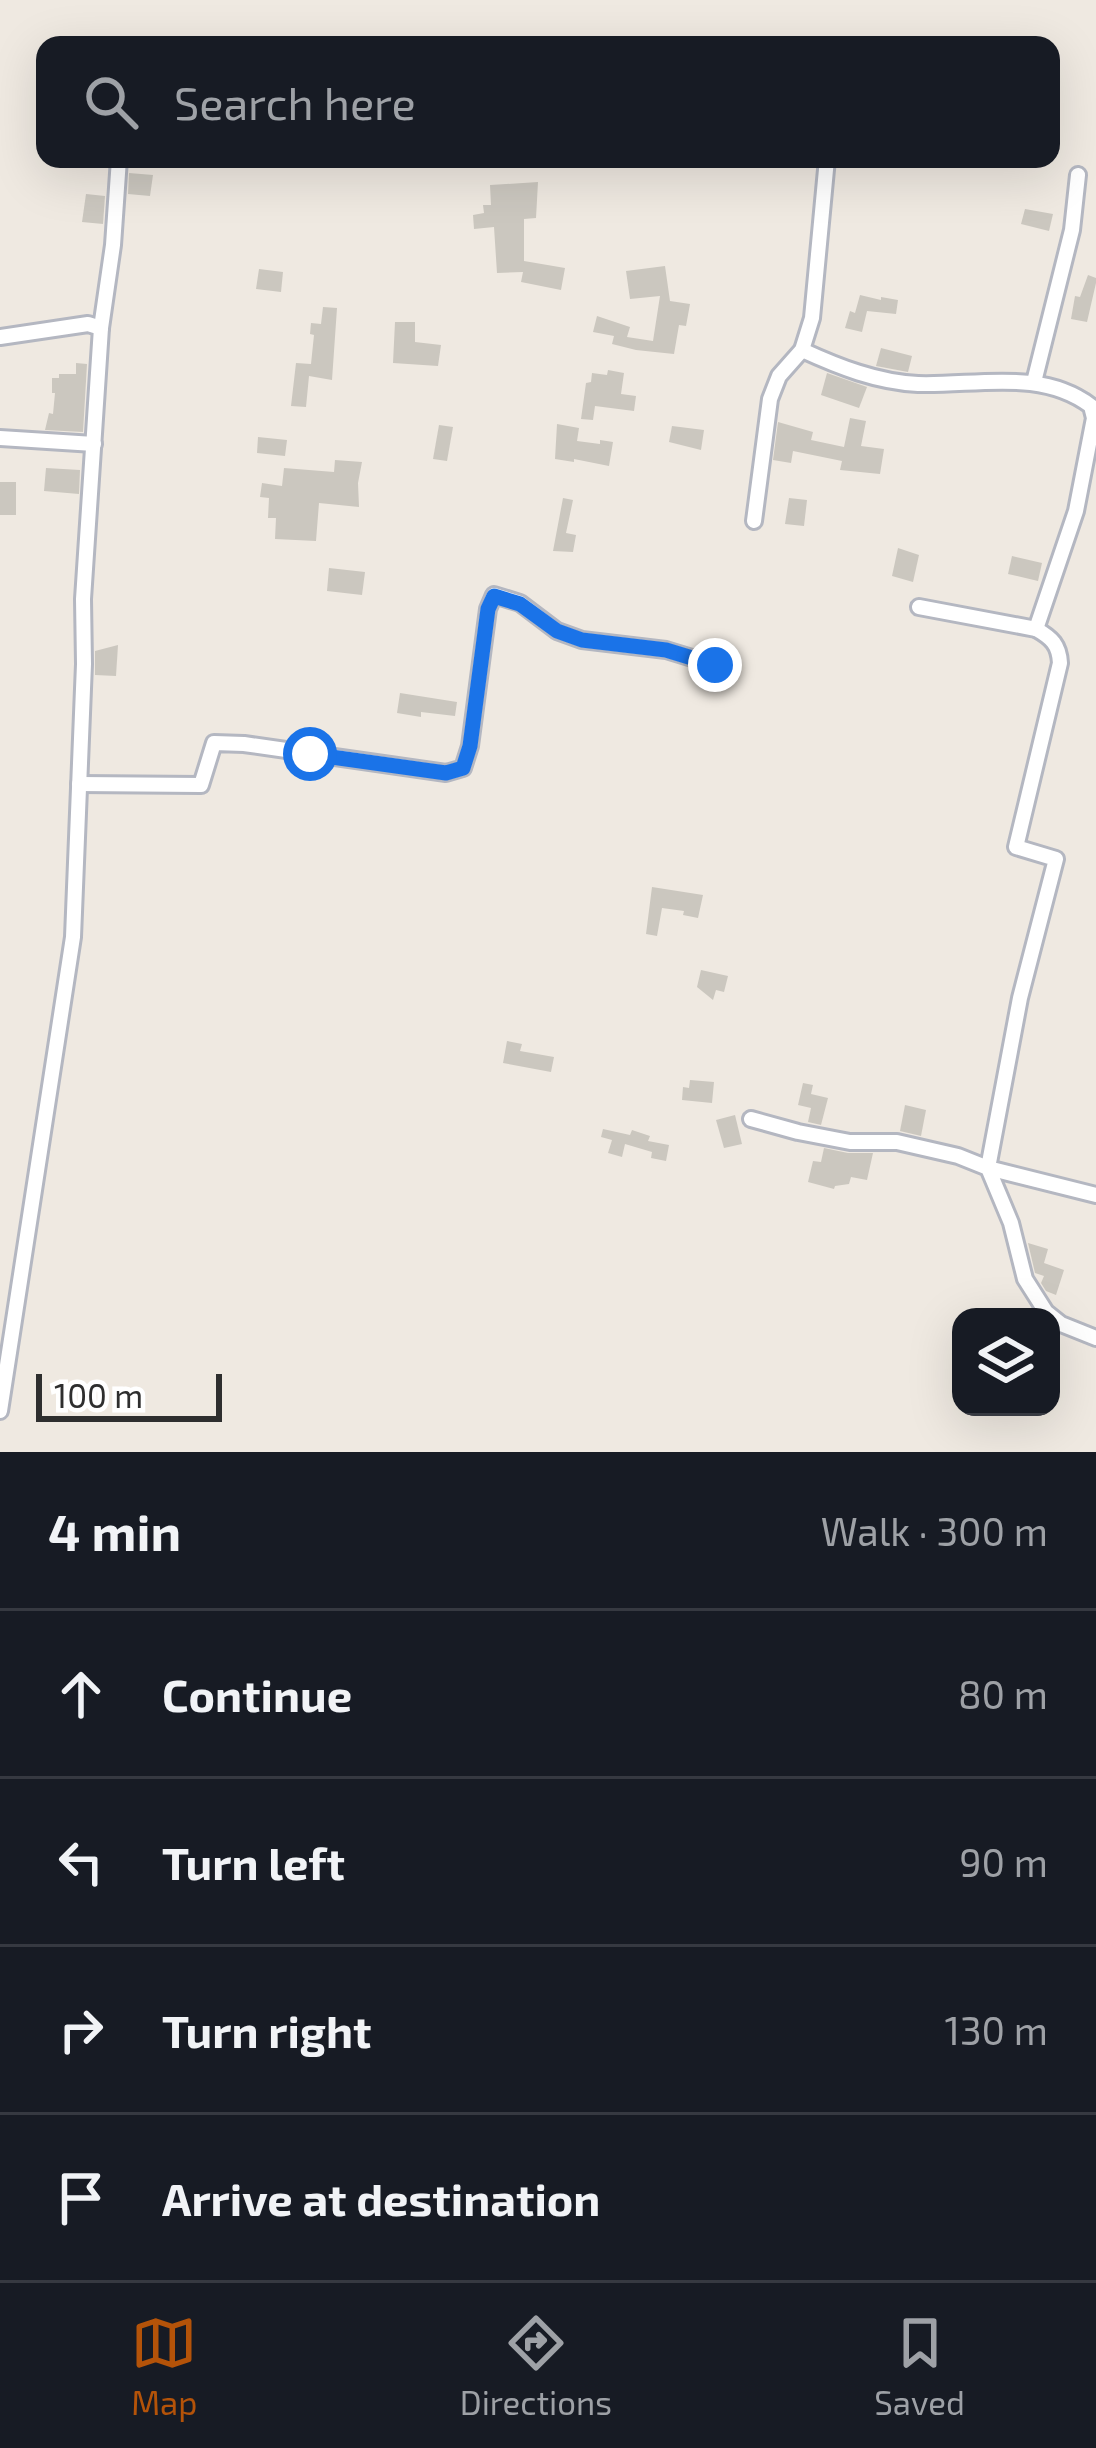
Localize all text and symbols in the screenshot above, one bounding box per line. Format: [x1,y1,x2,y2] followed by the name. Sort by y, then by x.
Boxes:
[36,36,1060,168] search box
[78,69,144,135] icon: search
[174,75,416,129] text: Search here
[688,638,742,692] route end
[283,727,337,781] route start
[952,1308,1060,1416] map controls
[952,1308,1060,1416] button: layers
[36,1368,222,1421] scale bar
[54,1375,143,1415] text: 100 m
[48,1500,181,1561] text: 4 min
[821,1507,1048,1554] text: Walk · 300 m
[48,1661,114,1727] icon: ahead
[162,1667,352,1721] text: Continue
[958,1670,1048,1717] text: 80 m
[48,1829,114,1895] icon: left
[162,1835,345,1889] text: Turn left
[959,1838,1048,1885] text: 90 m
[48,1997,114,2063] icon: right
[162,2003,371,2057] text: Turn right
[944,2006,1048,2053] text: 130 m
[48,2165,114,2231] icon: arrive
[162,2171,600,2225] text: Arrive at destination
[131,2310,197,2422] tab: Map
[460,2310,612,2422] tab: Directions
[874,2310,965,2422] tab: Saved

